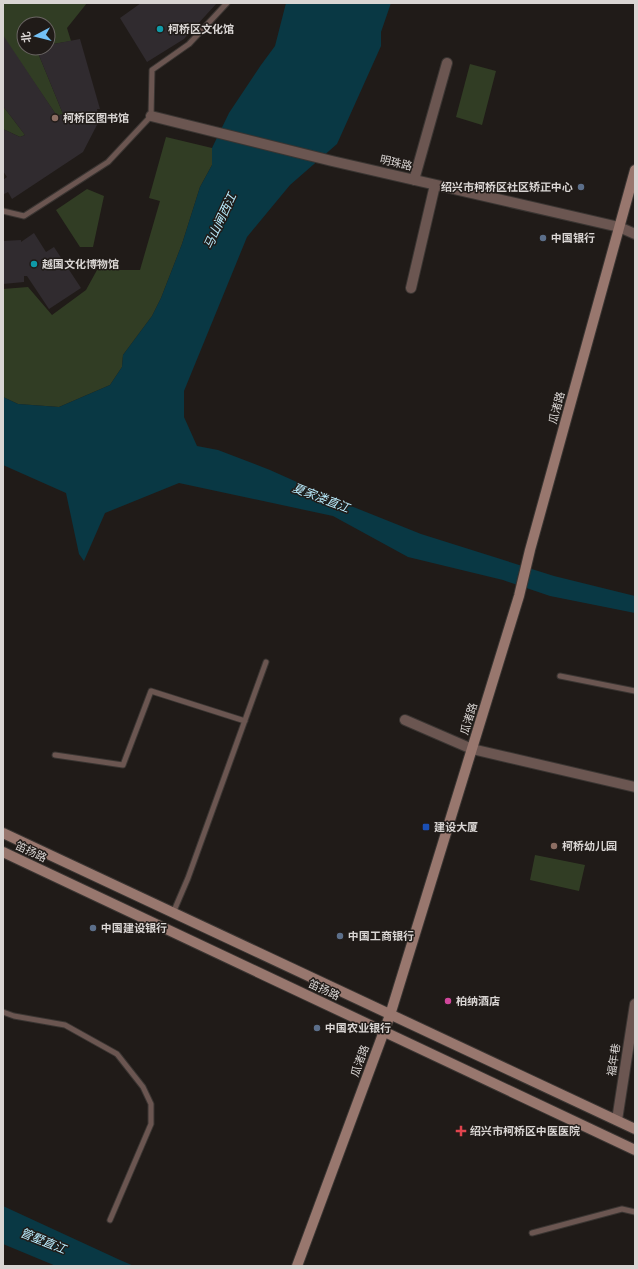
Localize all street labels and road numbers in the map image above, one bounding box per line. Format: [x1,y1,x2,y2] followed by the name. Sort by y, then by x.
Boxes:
[378,153,414,173] street label: 明珠路
[546,390,568,426] street label: 瓜渚路
[458,701,480,737] street label: 瓜渚路
[13,839,49,865] street label: 笛扬路
[306,977,342,1003] street label: 笛扬路
[348,1043,372,1079] street label: 瓜渚路
[605,1043,623,1077] street label: 福年巷

